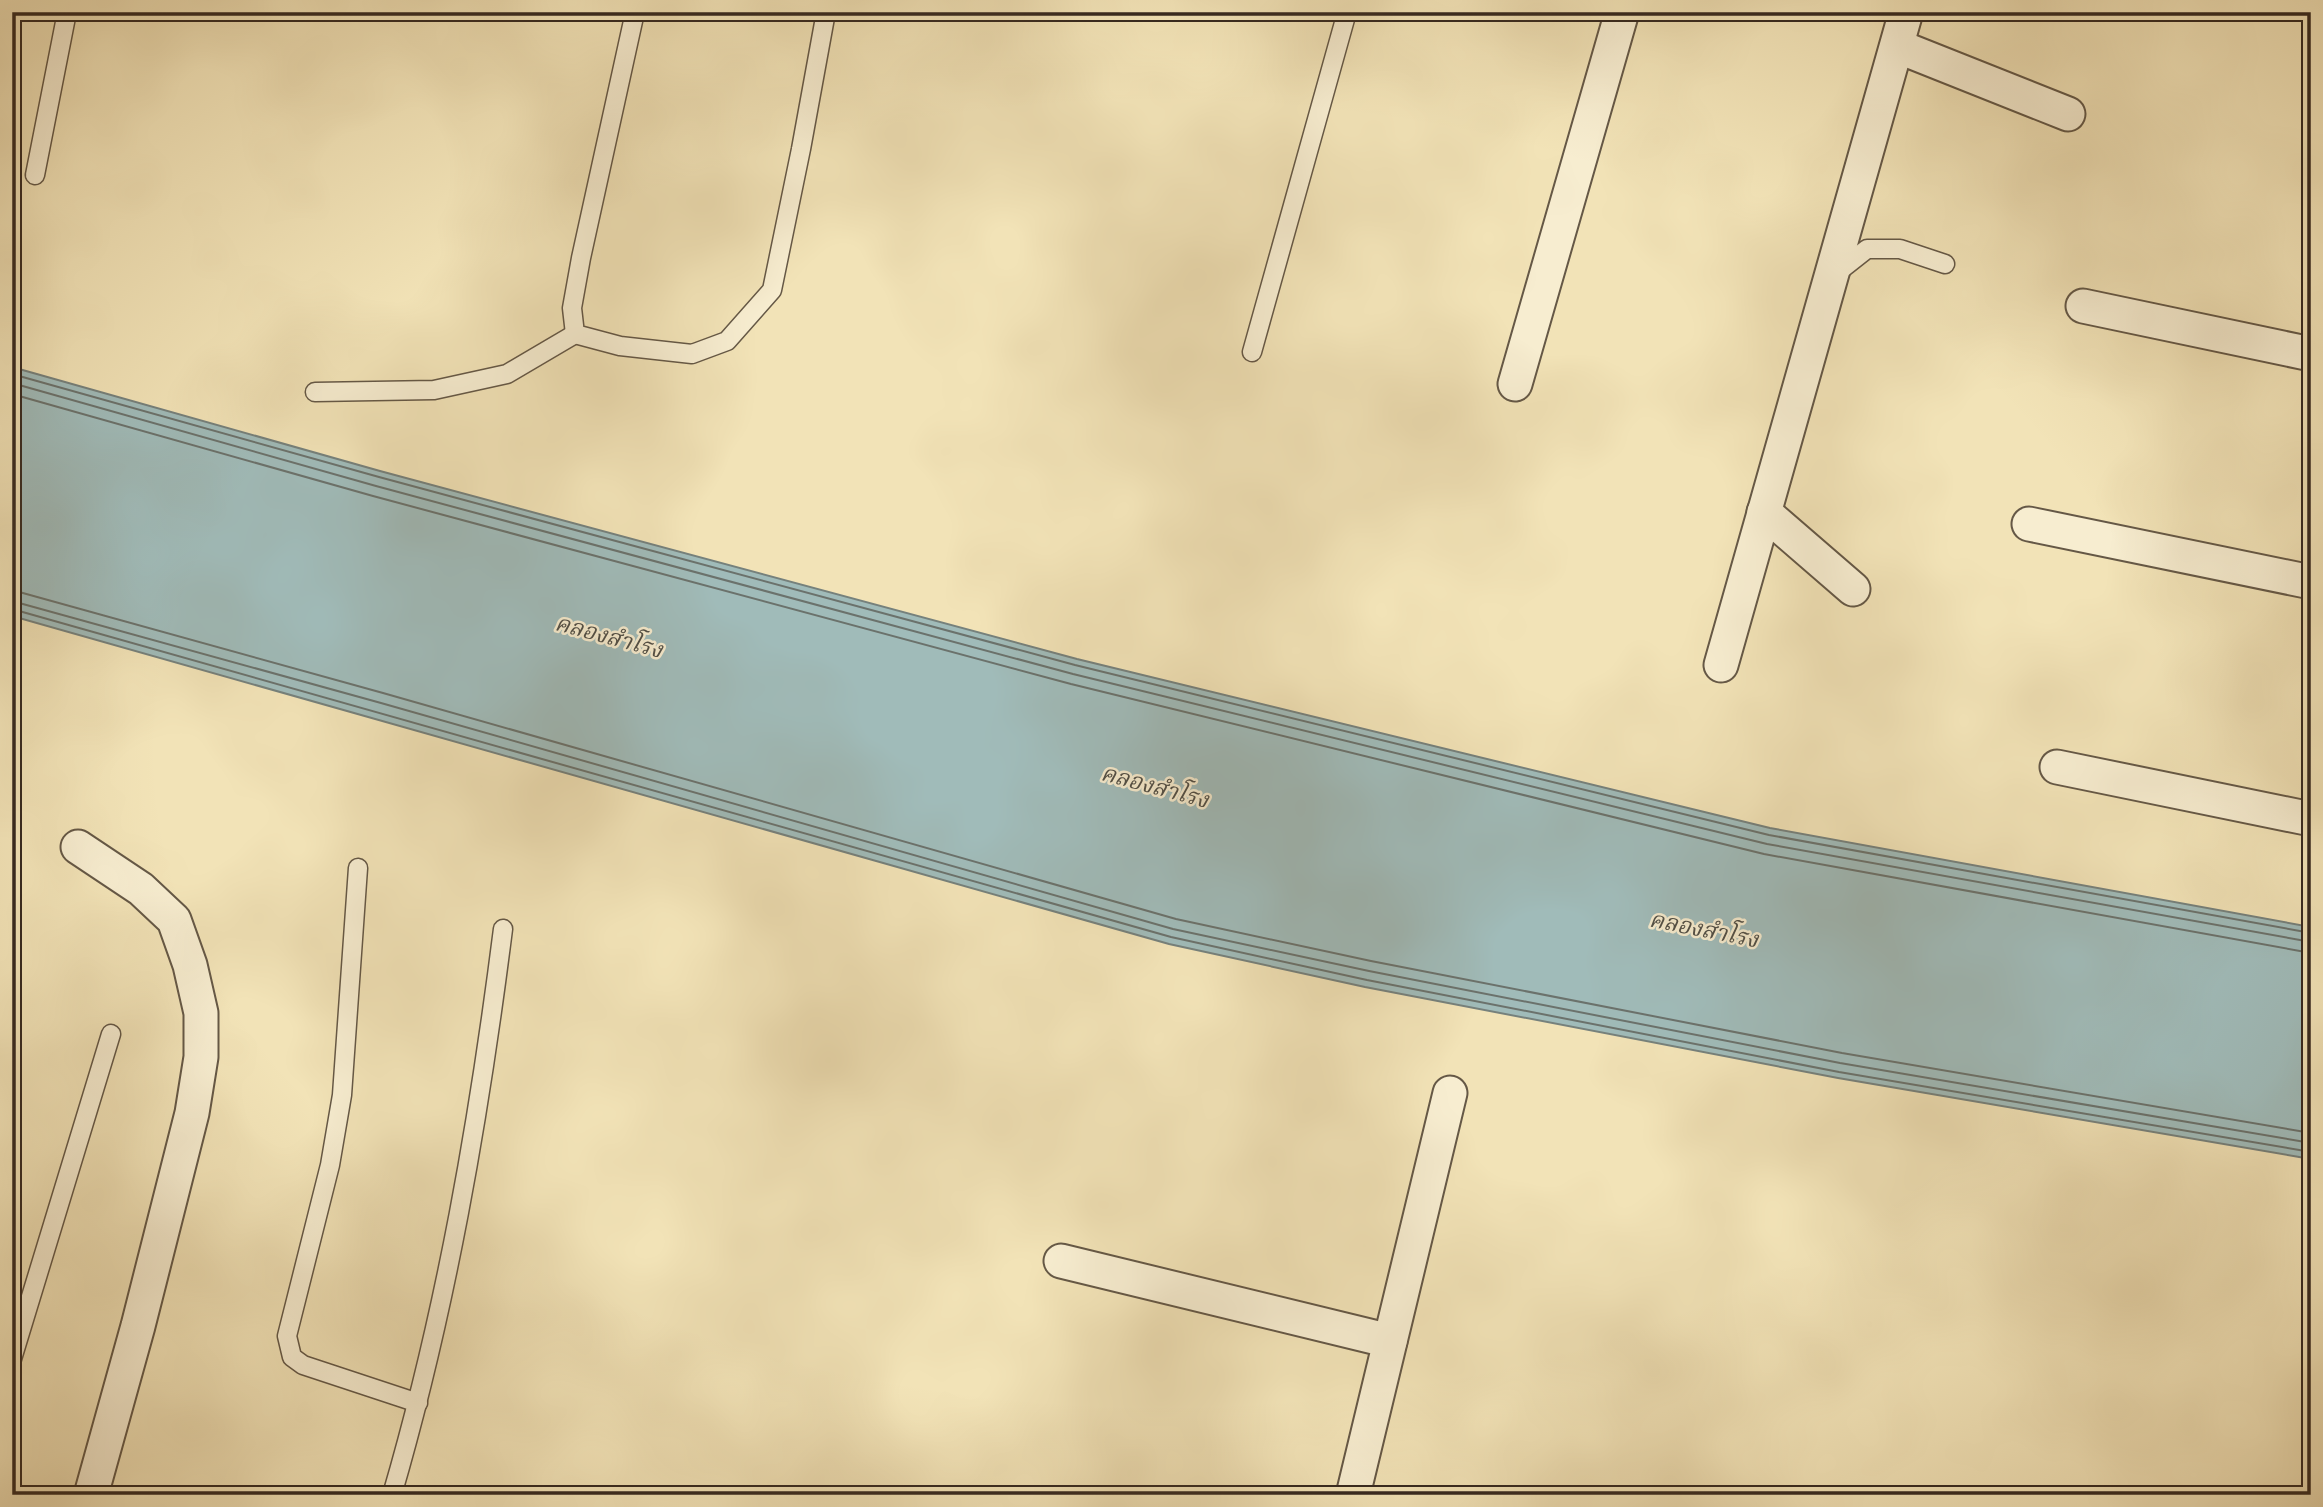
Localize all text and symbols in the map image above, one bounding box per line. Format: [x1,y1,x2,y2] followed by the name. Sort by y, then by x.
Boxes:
[552,606,668,664] water label: คลองสำโรง
[1098,756,1214,814] water label: คลองสำโรง
[1647,903,1763,954] water label: คลองสำโรง

